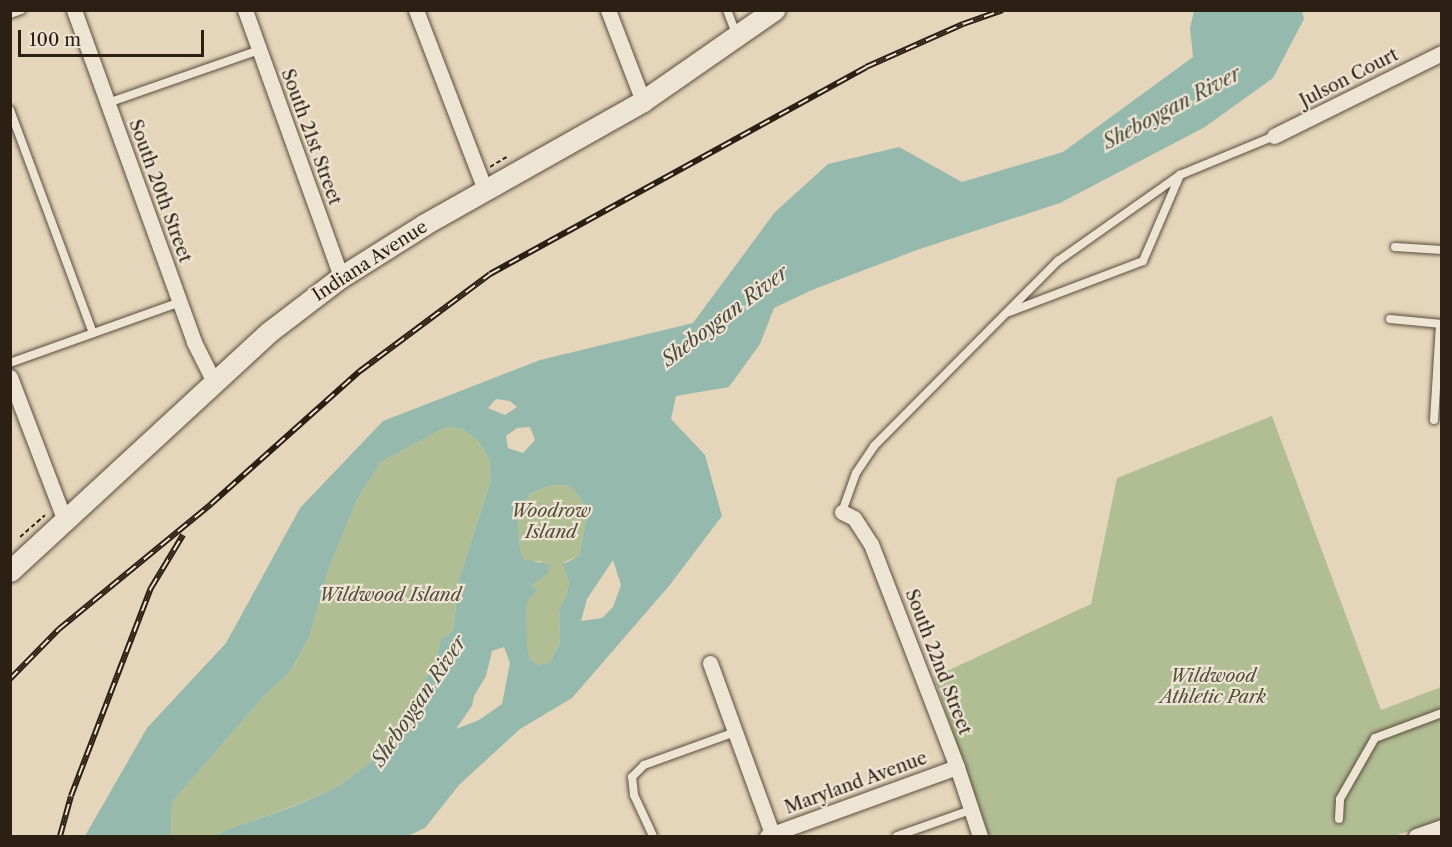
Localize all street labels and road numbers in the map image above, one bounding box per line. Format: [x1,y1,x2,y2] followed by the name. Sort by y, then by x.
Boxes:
[1296,44,1402,112] street label: Julson Court
[276,66,346,208] street label: South 21st Street
[124,117,196,265] street label: South 20th Street
[308,216,432,306] street label: Indiana Avenue
[900,586,976,738] street label: South 22nd Street
[781,747,931,819] street label: Maryland Avenue

